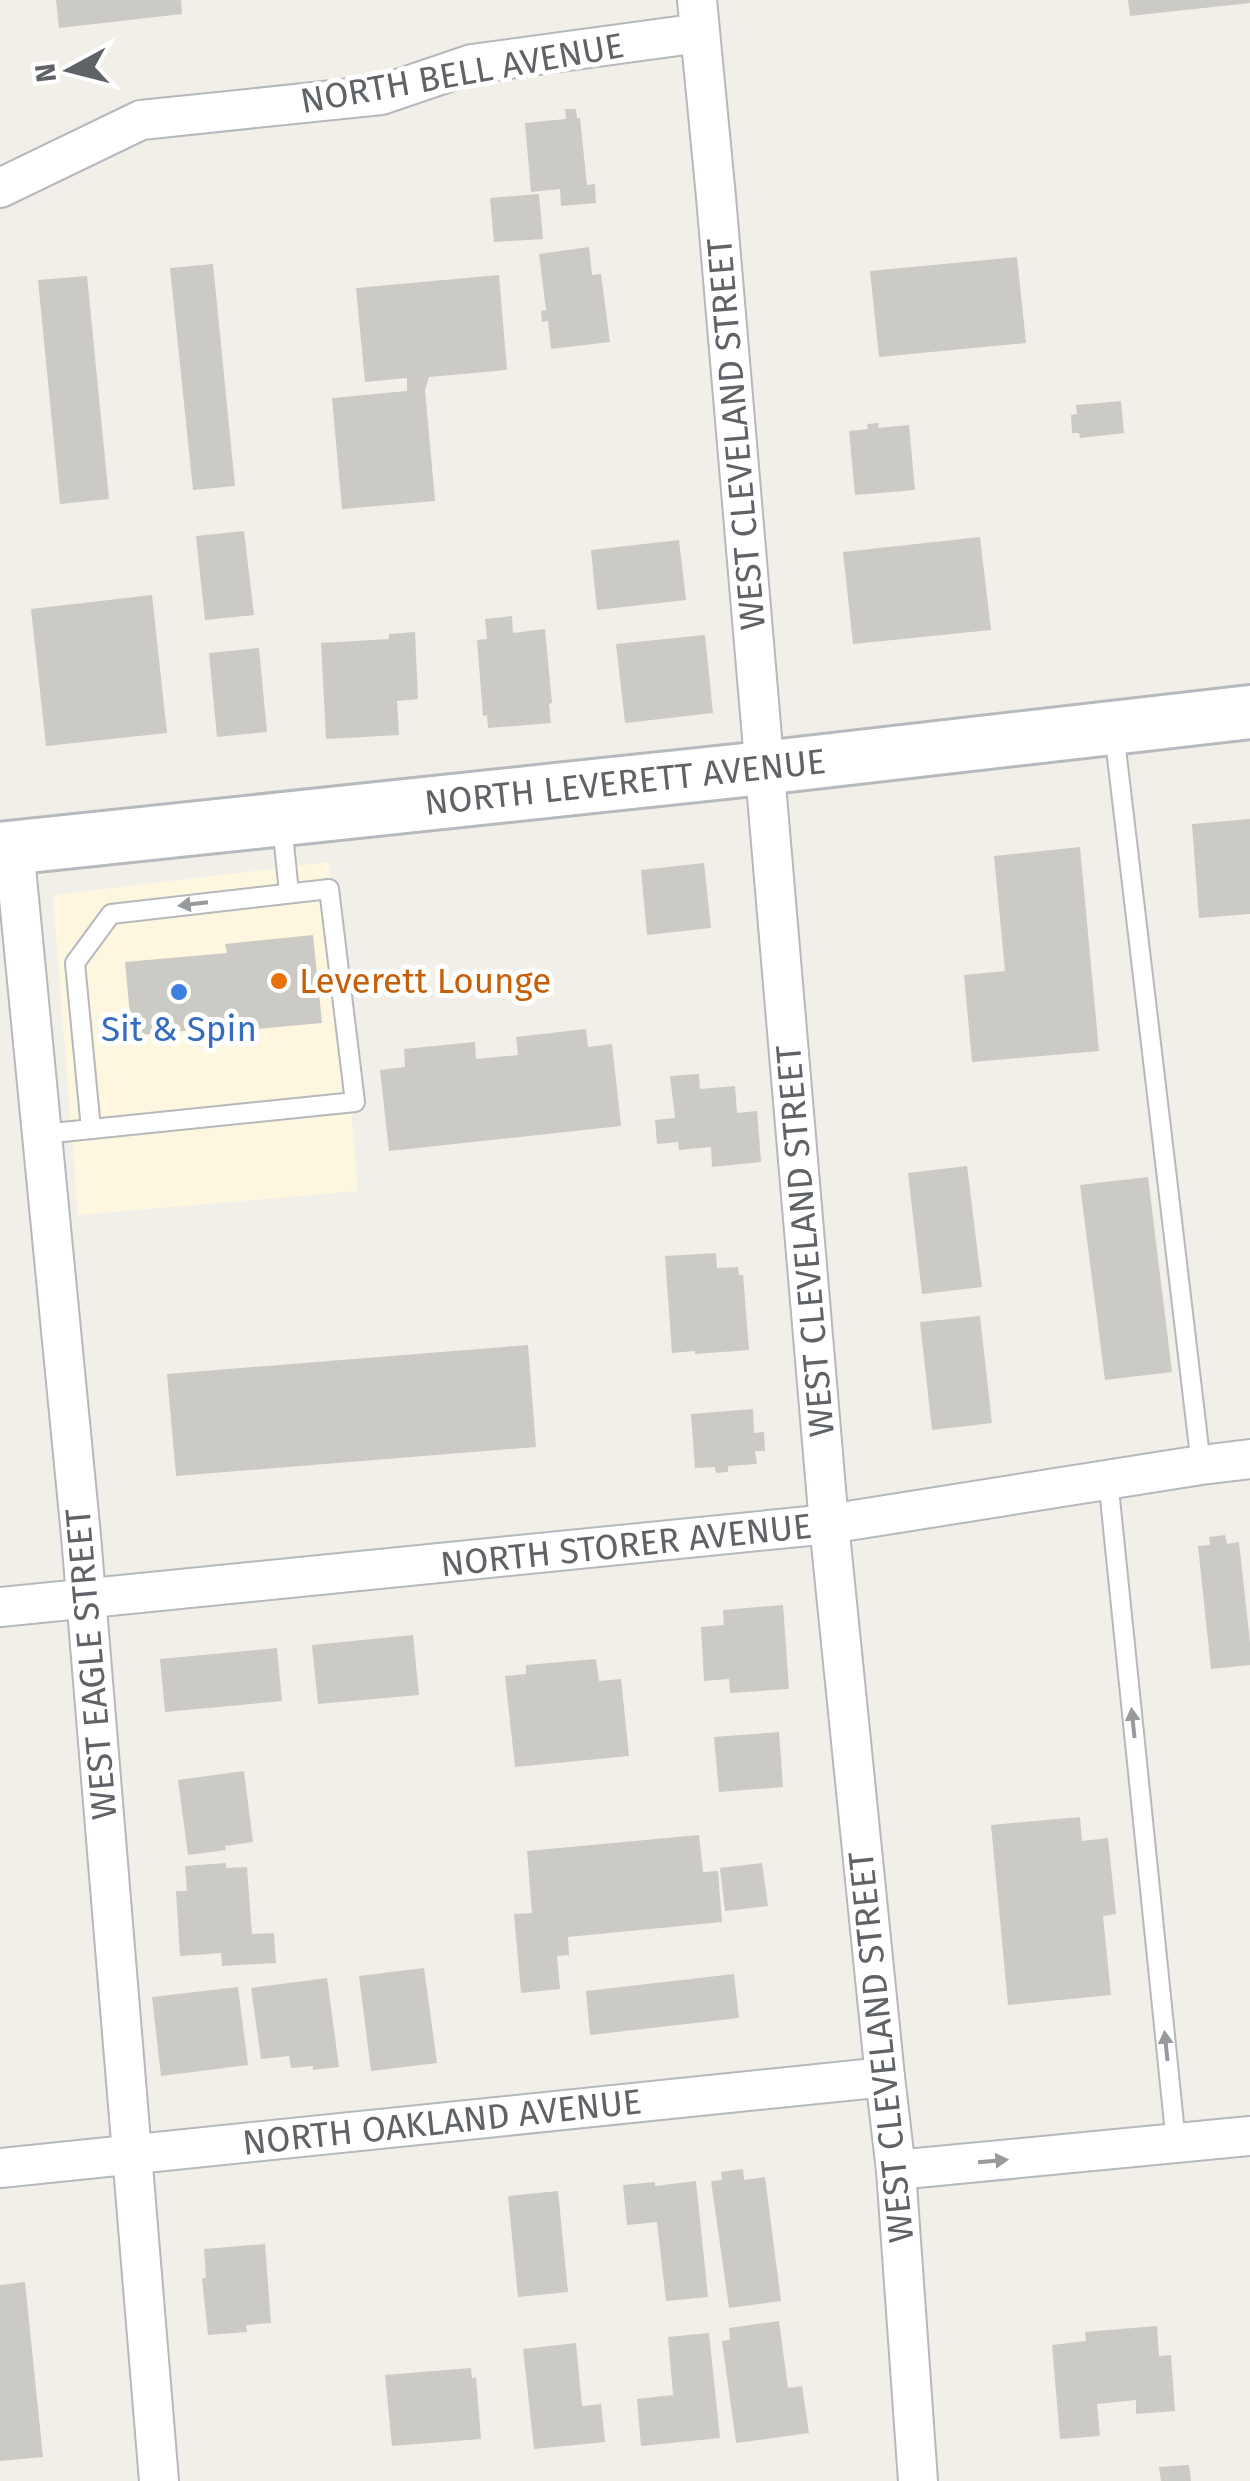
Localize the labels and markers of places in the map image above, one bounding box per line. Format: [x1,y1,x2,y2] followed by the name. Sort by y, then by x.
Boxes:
[299,960,551,1002] place label: Leverett Lounge
[268,970,290,992] marker: Leverett Lounge
[168,981,190,1003] marker: Sit & Spin
[101,1008,257,1050] place label: Sit & Spin

